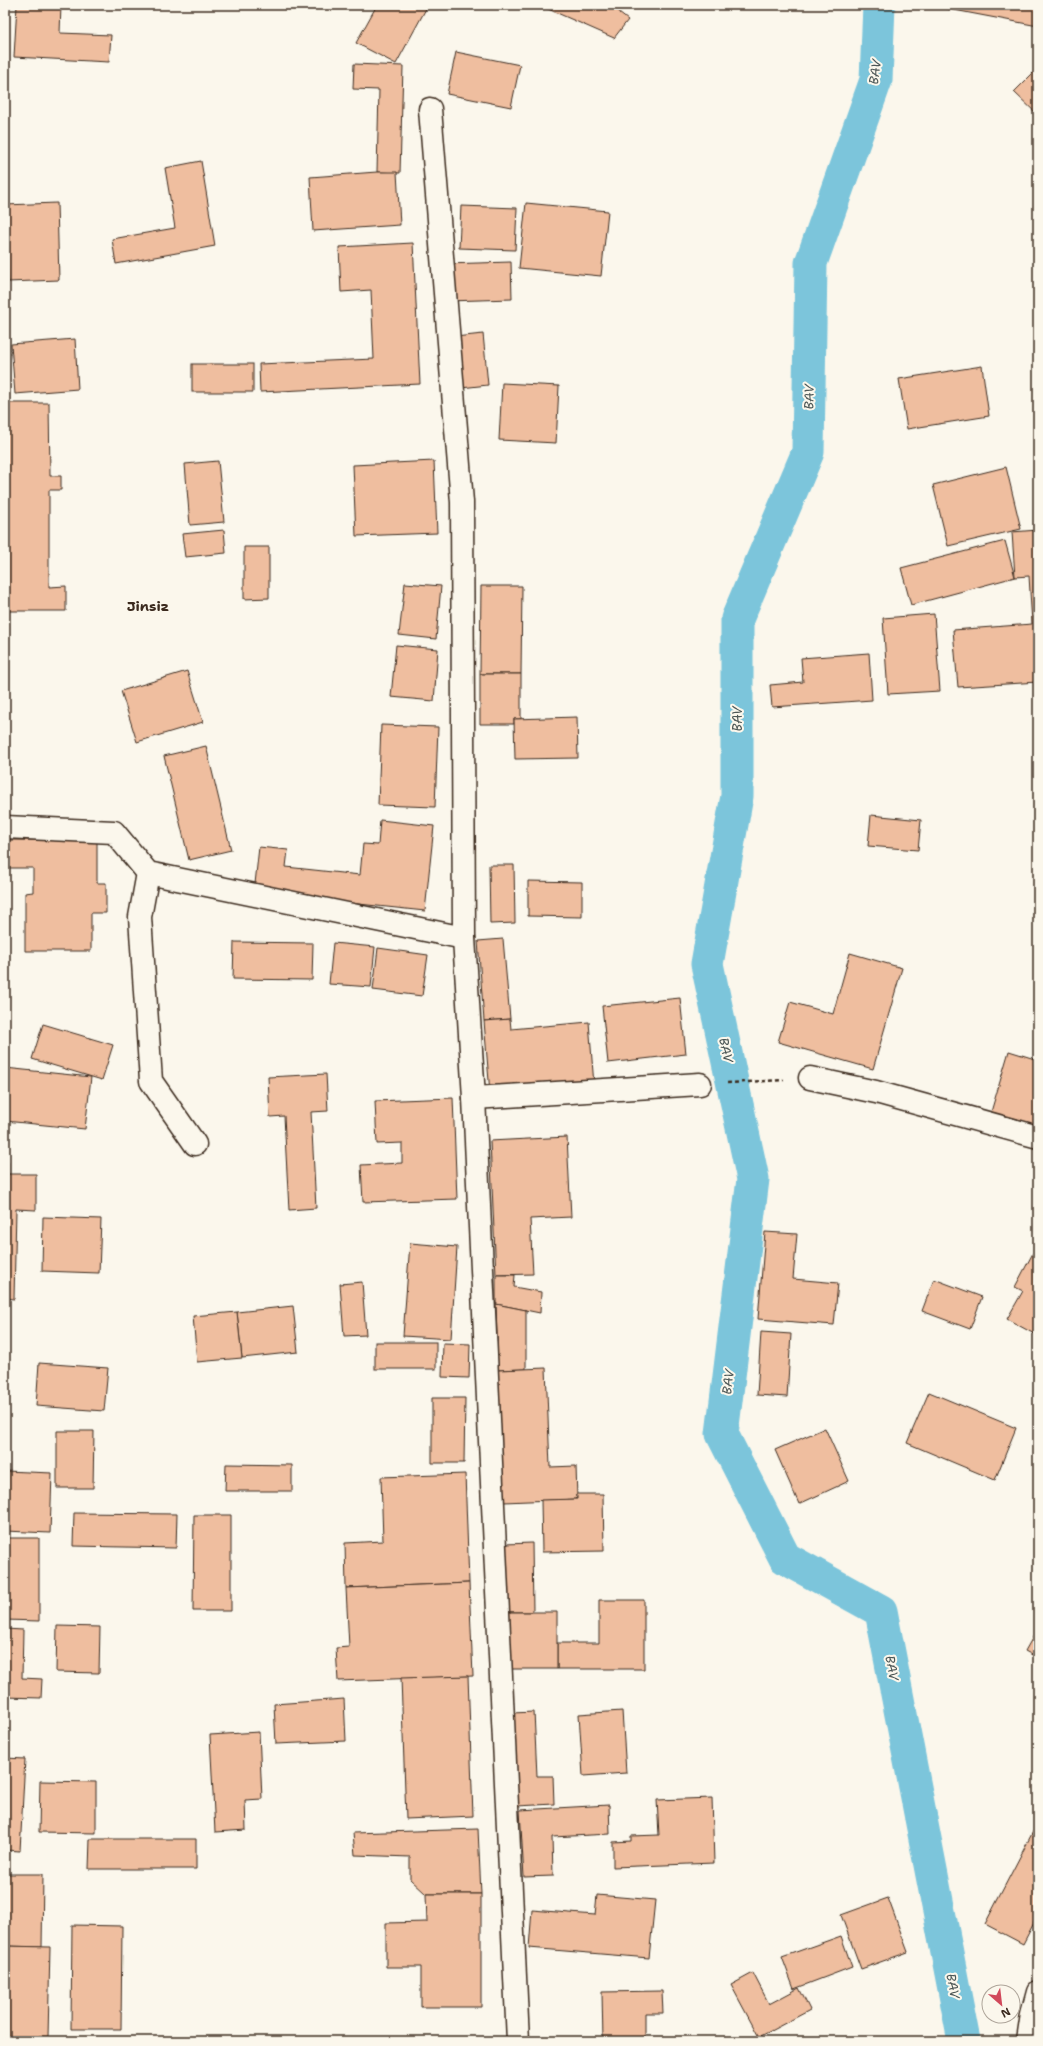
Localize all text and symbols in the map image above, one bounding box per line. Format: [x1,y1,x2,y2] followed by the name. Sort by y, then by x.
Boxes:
[865,57,885,86] water label: BAV
[800,383,818,410] water label: BAV
[127,597,170,615] district label: Jinsiz
[729,705,746,732] water label: BAV
[715,1036,737,1065] water label: BAV
[718,1367,738,1395] water label: BAV
[881,1654,903,1683] water label: BAV
[942,1972,964,2001] water label: BAV
[981,1984,1021,2024] north arrow
[998,2004,1013,2021] text: N

